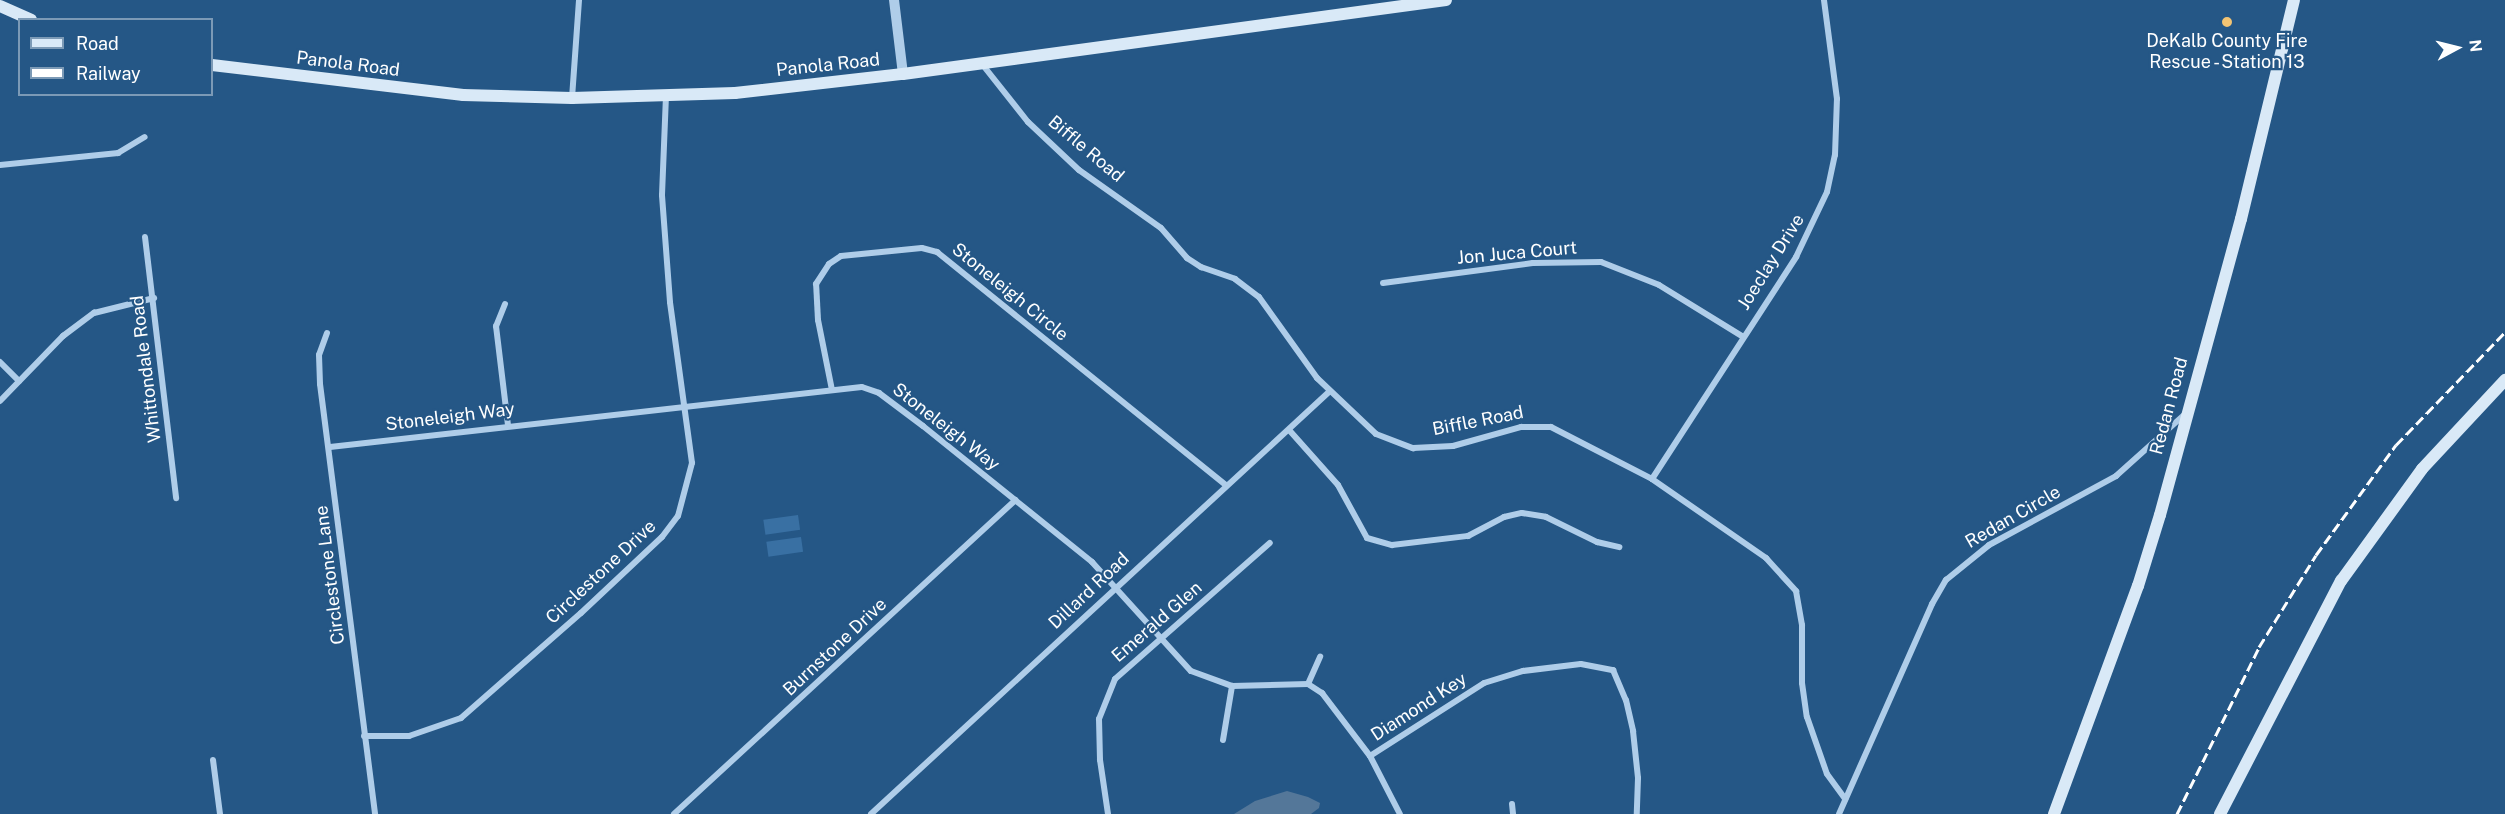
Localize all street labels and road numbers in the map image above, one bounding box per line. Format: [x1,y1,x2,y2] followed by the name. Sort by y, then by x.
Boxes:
[295,47,401,81] street label: Panola Road
[775,49,881,81] street label: Panola Road
[1044,111,1128,187] street label: Biffle Road
[1733,210,1809,314] street label: Joeclay Drive
[1456,237,1578,269] street label: Jon Juca Court
[947,238,1073,346] street label: Stoneleigh Circle
[126,294,166,444] street label: Whittondale Road
[2146,355,2192,457] street label: Redan Road
[888,378,1004,476] street label: Stoneleigh Way
[384,398,516,436] street label: Stoneleigh Way
[1431,402,1525,440] street label: Biffle Road
[1962,481,2064,553] street label: Redan Circle
[311,504,349,646] street label: Circlestone Lane
[542,515,660,629] street label: Circlestone Drive
[1044,548,1134,634] street label: Dillard Road
[1108,577,1206,667] street label: Emerald Glen
[779,593,891,701] street label: Burnstone Drive
[1367,668,1471,746] street label: Diamond Key

